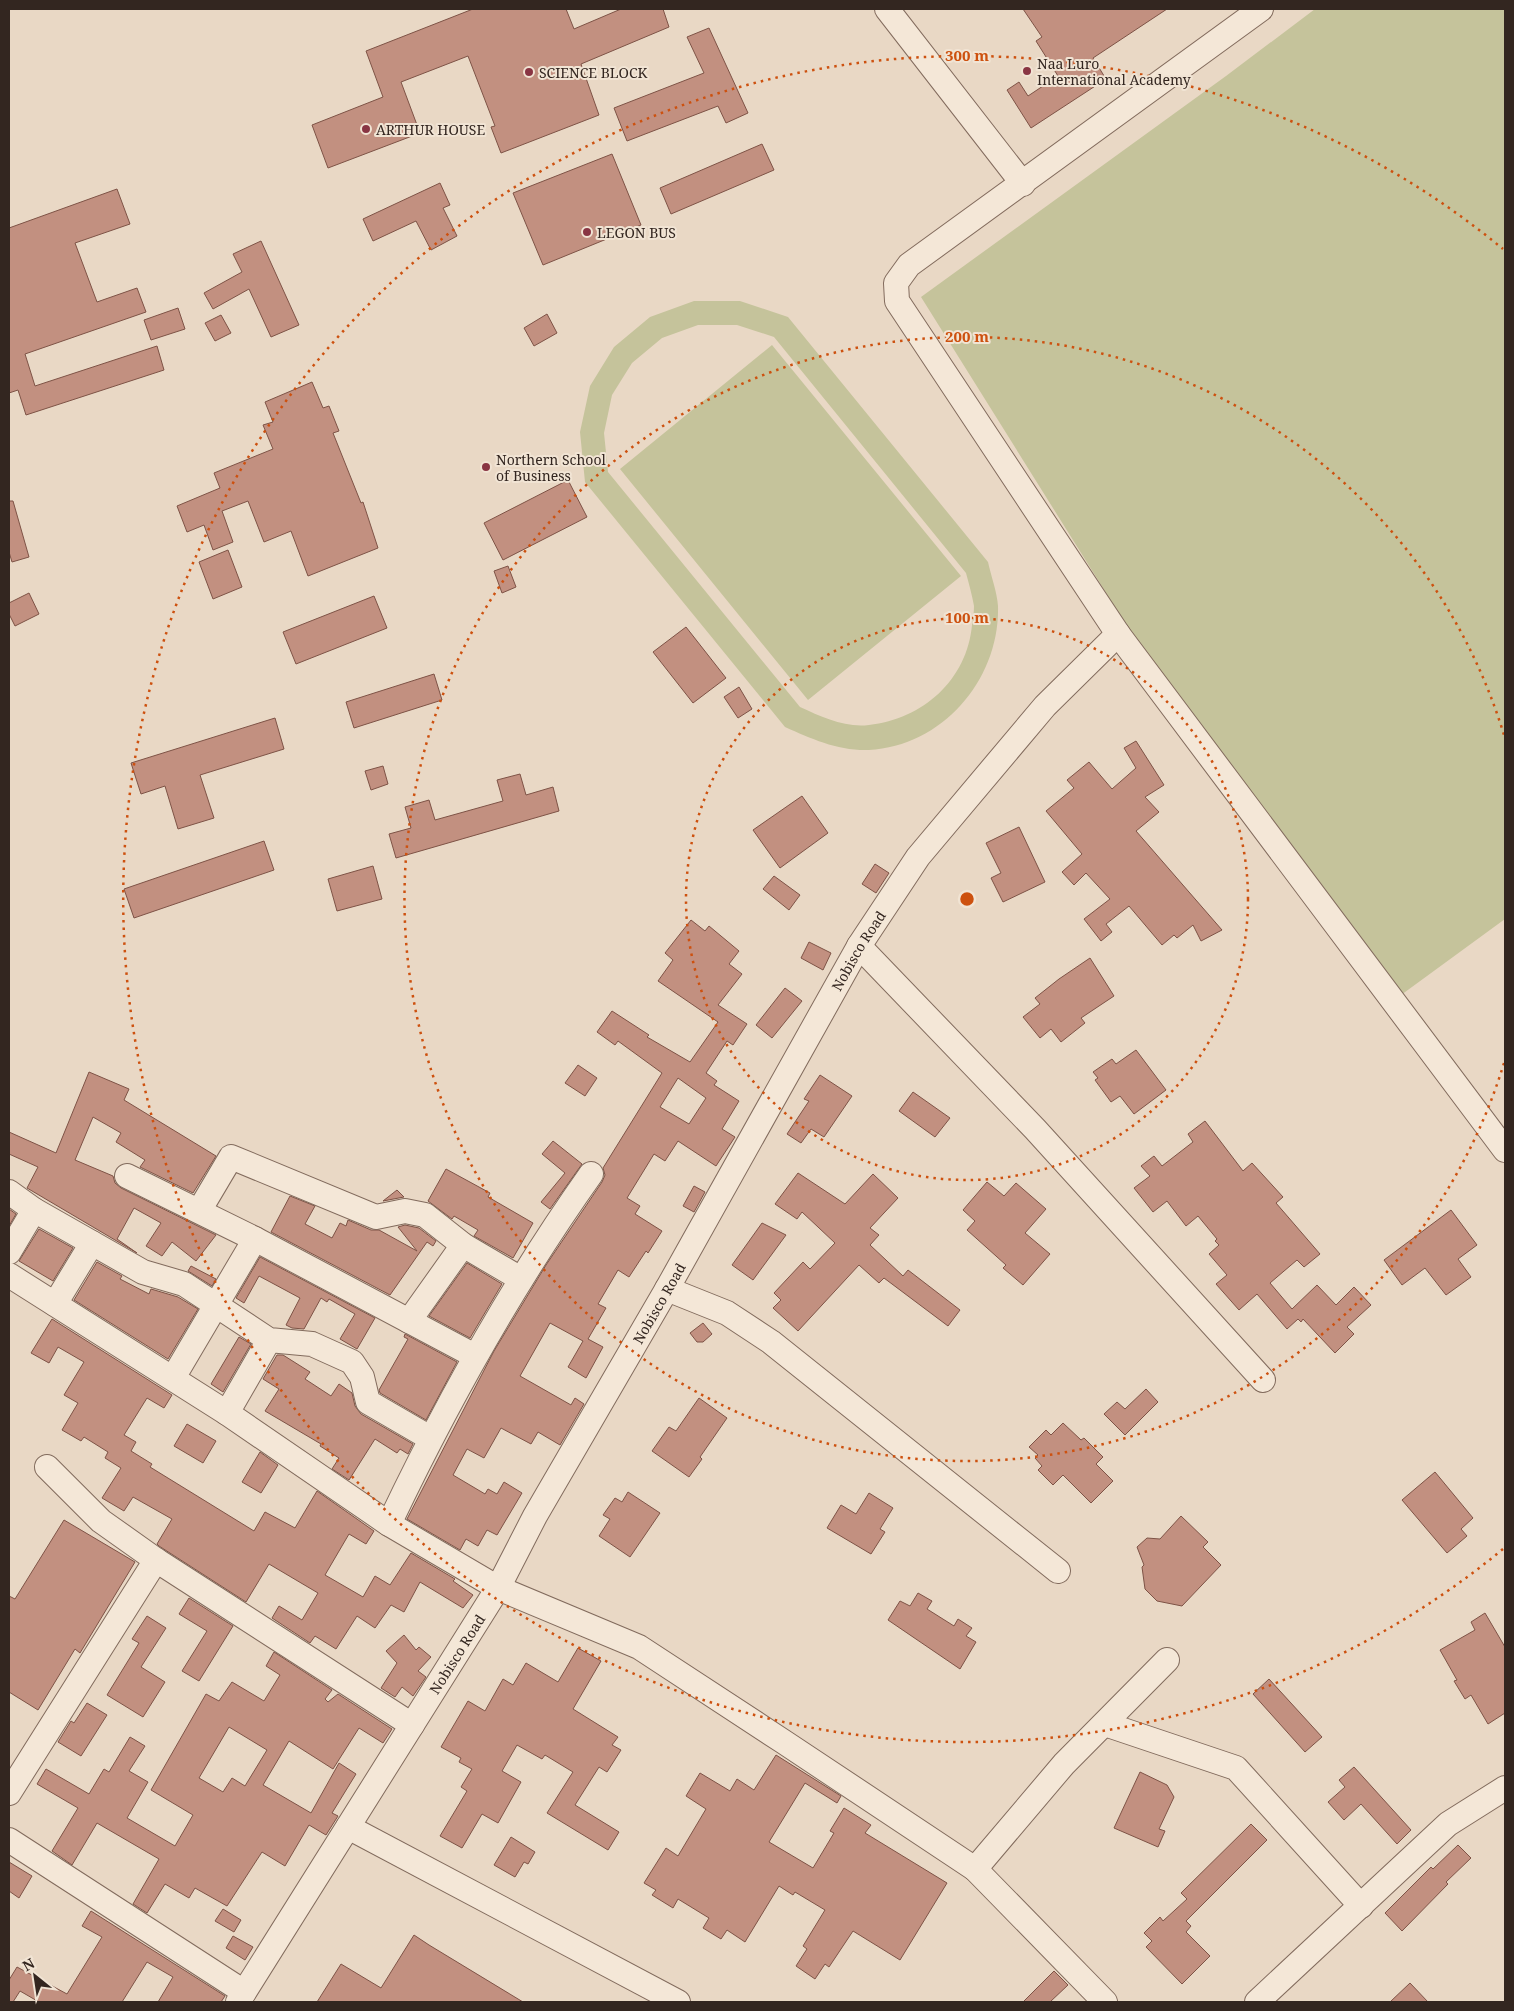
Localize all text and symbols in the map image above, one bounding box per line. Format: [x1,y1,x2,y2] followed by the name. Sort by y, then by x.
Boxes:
[945,45,989,65] text: 300 m
[1037,54,1191,89] place label: Naa Luro International Academy
[539,63,648,82] place label: SCIENCE BLOCK
[1021,65,1033,77] marker: Naa Luro International Academy
[523,66,535,78] marker: SCIENCE BLOCK
[376,120,485,139] place label: ARTHUR HOUSE
[360,123,372,135] marker: ARTHUR HOUSE
[597,223,676,242] place label: LEGON BUS
[581,226,593,238] marker: LEGON BUS
[945,326,989,346] text: 200 m
[496,450,606,485] place label: Northern School of Business
[480,461,492,473] marker: Northern School of Business
[945,607,989,627] text: 100 m
[958,890,976,908] centre of rings
[826,906,890,994] street label: Nobisco Road
[628,1259,690,1347] street label: Nobisco Road
[424,1610,489,1697] street label: Nobisco Road
[10,1951,60,2001] north arrow
[19,1953,38,1975] text: N

